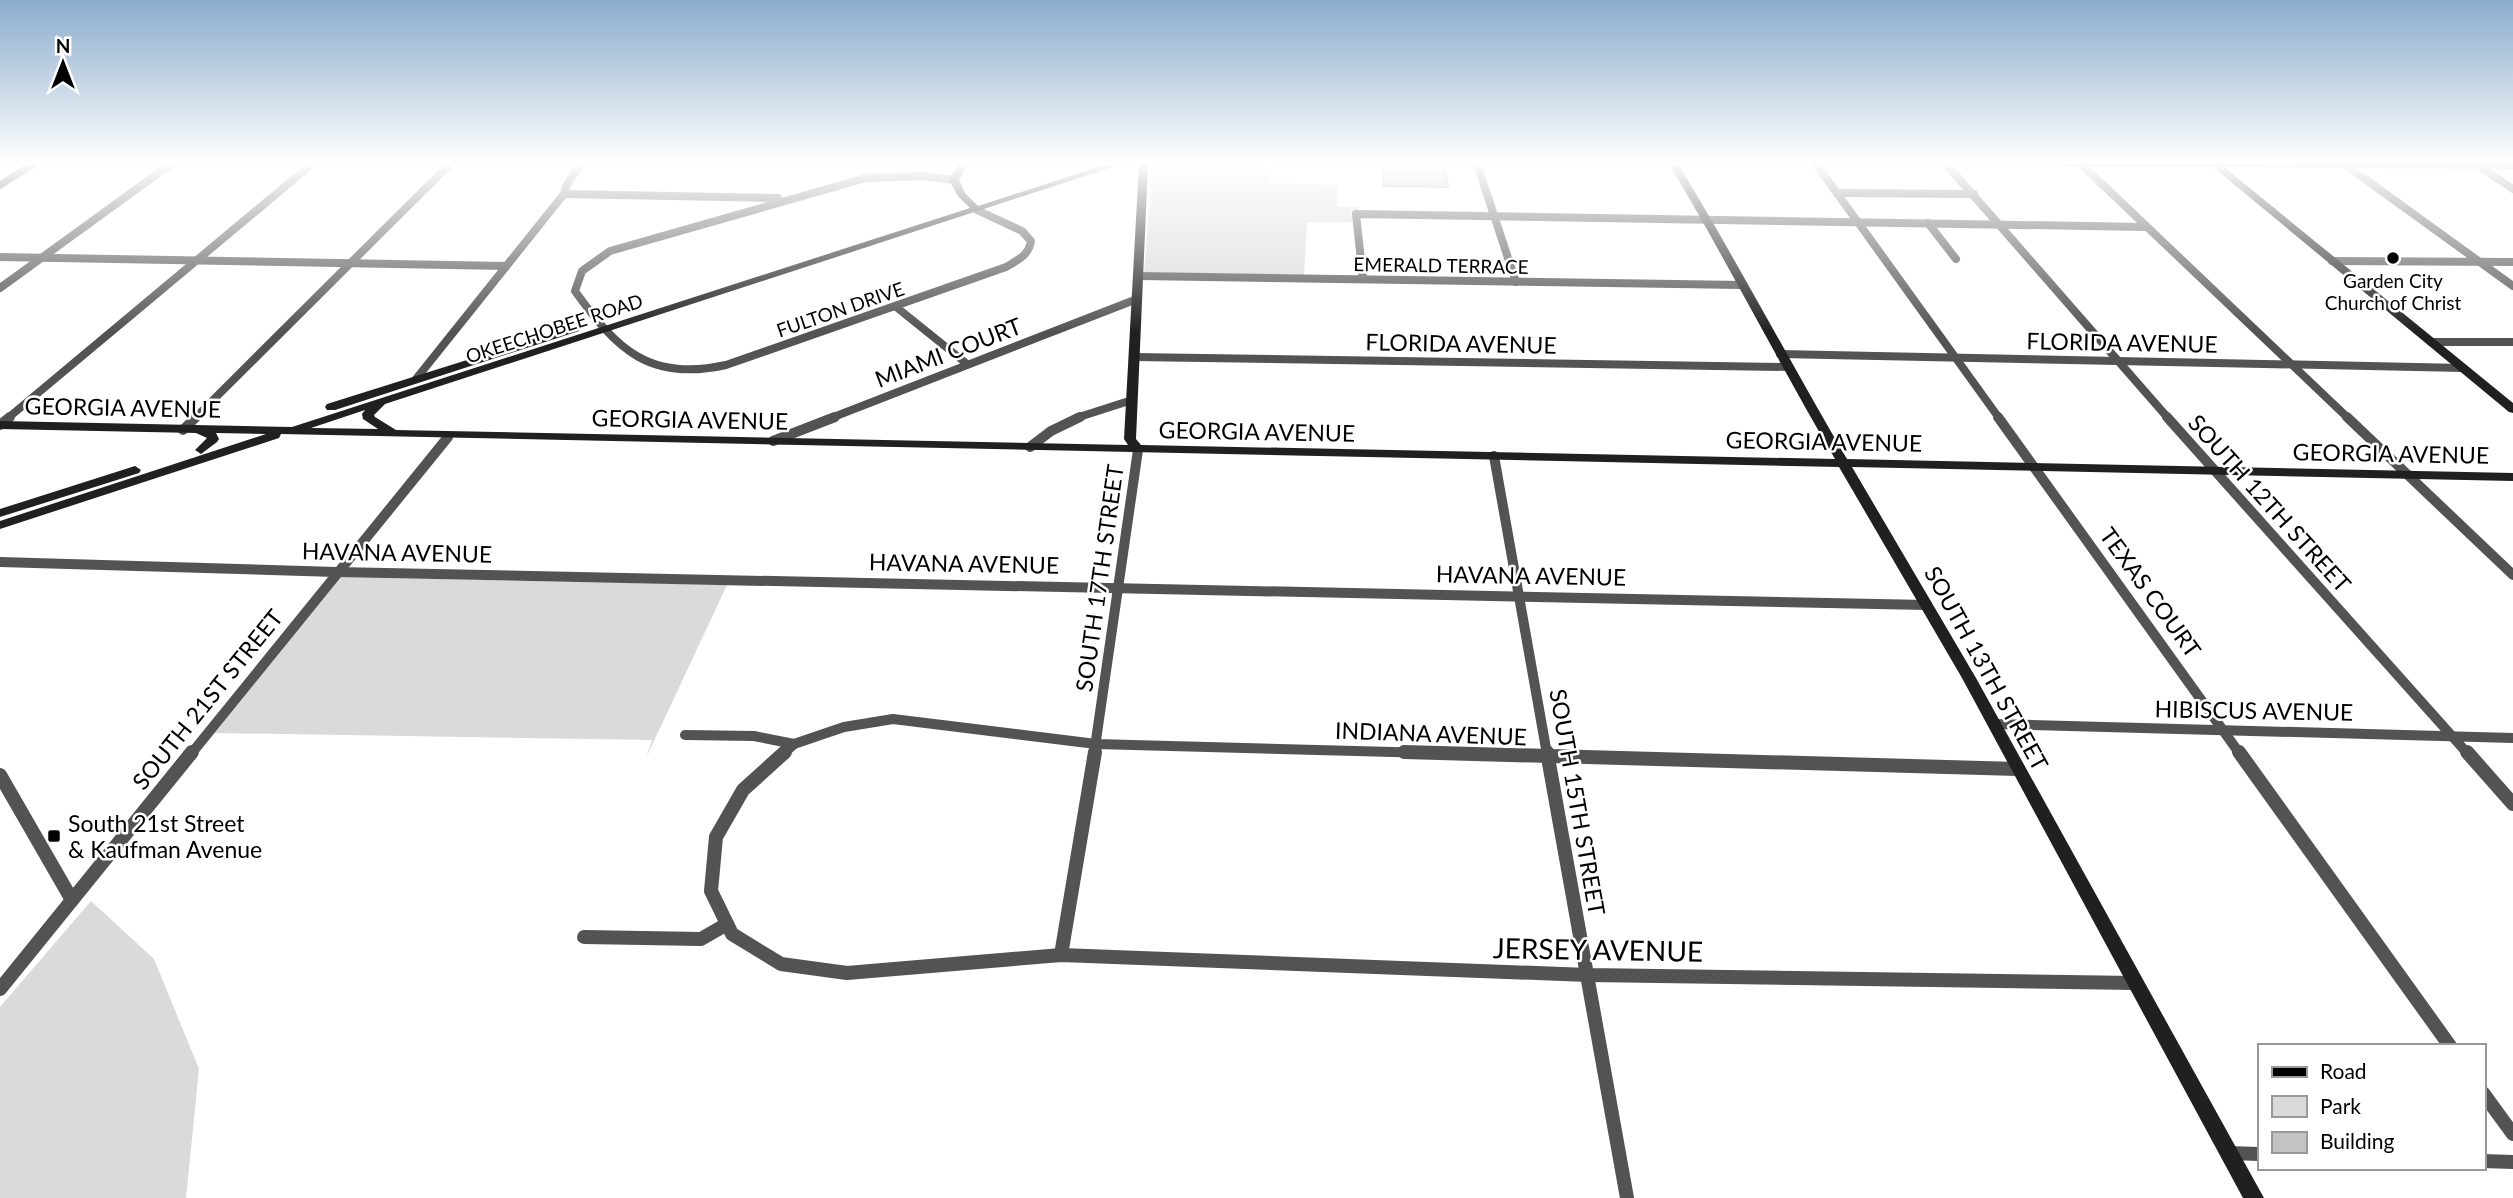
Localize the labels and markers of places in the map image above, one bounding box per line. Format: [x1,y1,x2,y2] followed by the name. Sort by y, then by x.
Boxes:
[2385,250,2401,266] marker: Garden City Church of Christ
[2325,269,2461,314] place label: Garden City Church of Christ
[68,809,262,863] place label: South 21st Street & Kaufman Avenue
[46,828,62,844] marker: South 21st Street & Kaufman Avenue

